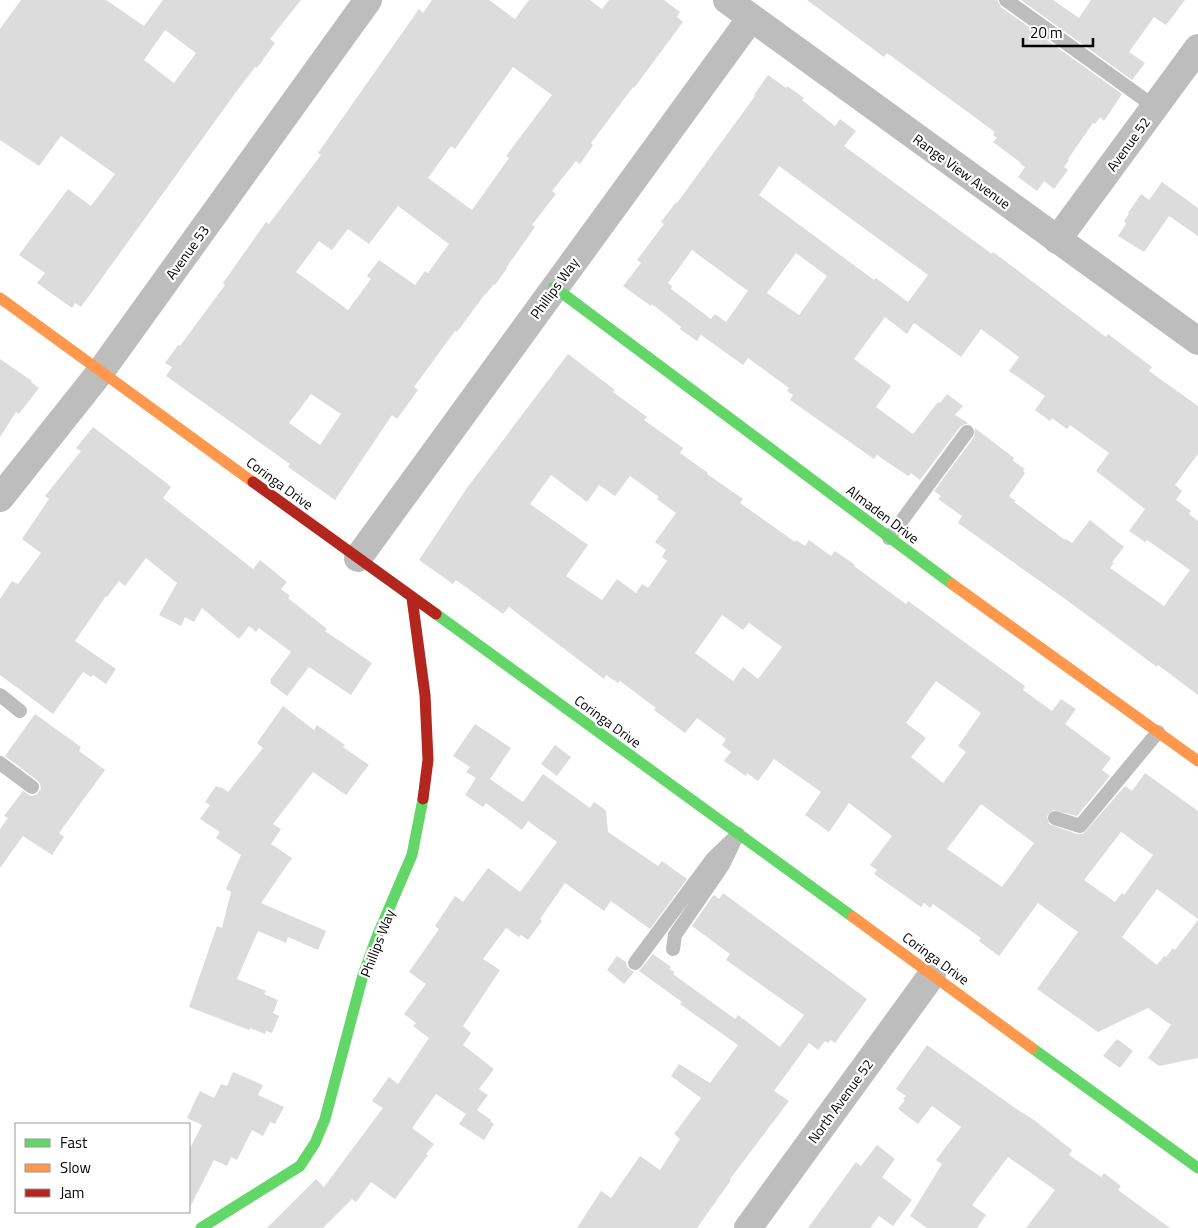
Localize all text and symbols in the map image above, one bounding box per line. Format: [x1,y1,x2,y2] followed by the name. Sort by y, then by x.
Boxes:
[1023,15,1093,47] scale bar
[1030,21,1063,44] text: 20 m
[1101,113,1155,175] street label: Avenue 52
[909,128,1015,214] street label: Range View Avenue
[160,221,214,283] street label: Avenue 53
[525,253,584,323] street label: Phillips Way
[242,452,318,514] street label: Coringa Drive
[842,480,924,548] street label: Almaden Drive
[570,690,646,752] street label: Coringa Drive
[354,906,400,980] street label: Phillips Way
[898,927,974,989] street label: Coringa Drive
[802,1054,878,1148] street label: North Avenue 52
[15,1123,190,1213] legend
[60,1131,88,1154] text: Fast
[60,1156,91,1179] text: Slow
[60,1181,84,1204] text: Jam

